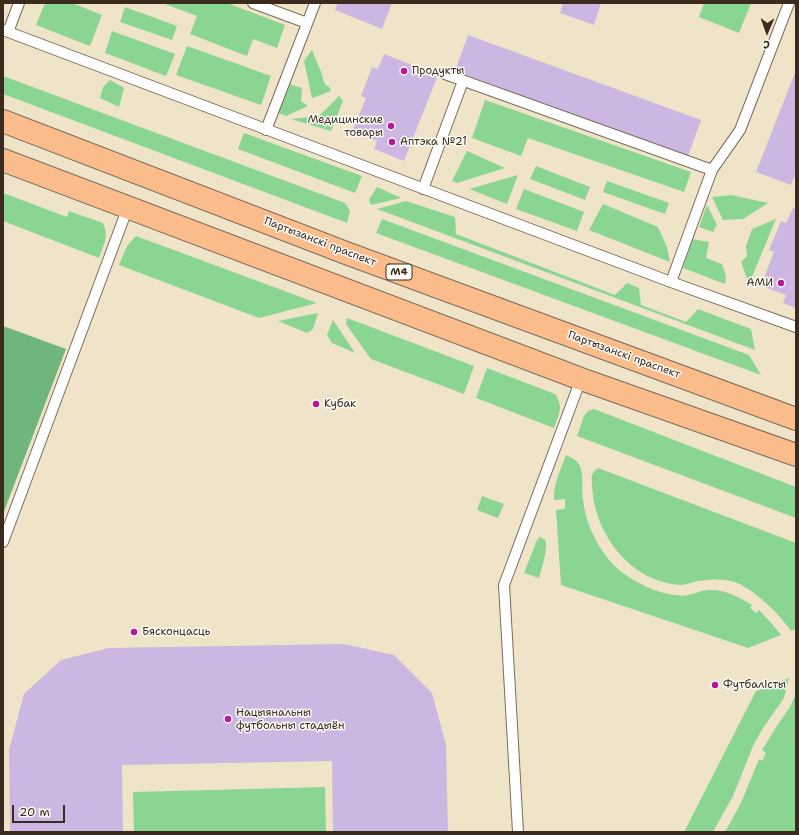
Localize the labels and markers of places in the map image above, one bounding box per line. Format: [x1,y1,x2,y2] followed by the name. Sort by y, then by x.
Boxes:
[412,64,464,78] place label: Продукты
[399,66,409,76] marker: Продукты
[308,113,383,139] place label: Медицинские товары
[386,121,396,131] marker: Медицинские товары
[400,135,467,149] place label: Аптэка №21
[387,137,397,147] marker: Аптэка №21
[746,276,773,290] place label: АМИ
[776,278,786,288] marker: АМИ
[324,397,356,411] place label: Кубак
[311,399,321,409] marker: Кубак
[142,625,210,639] place label: Бясконцасць
[129,627,139,637] marker: Бясконцасць
[723,678,786,692] place label: Футбалісты
[710,680,720,690] marker: Футбалісты
[236,706,344,732] place label: Нацыянальны футбольны стадыён
[223,714,233,724] marker: Нацыянальны футбольны стадыён

